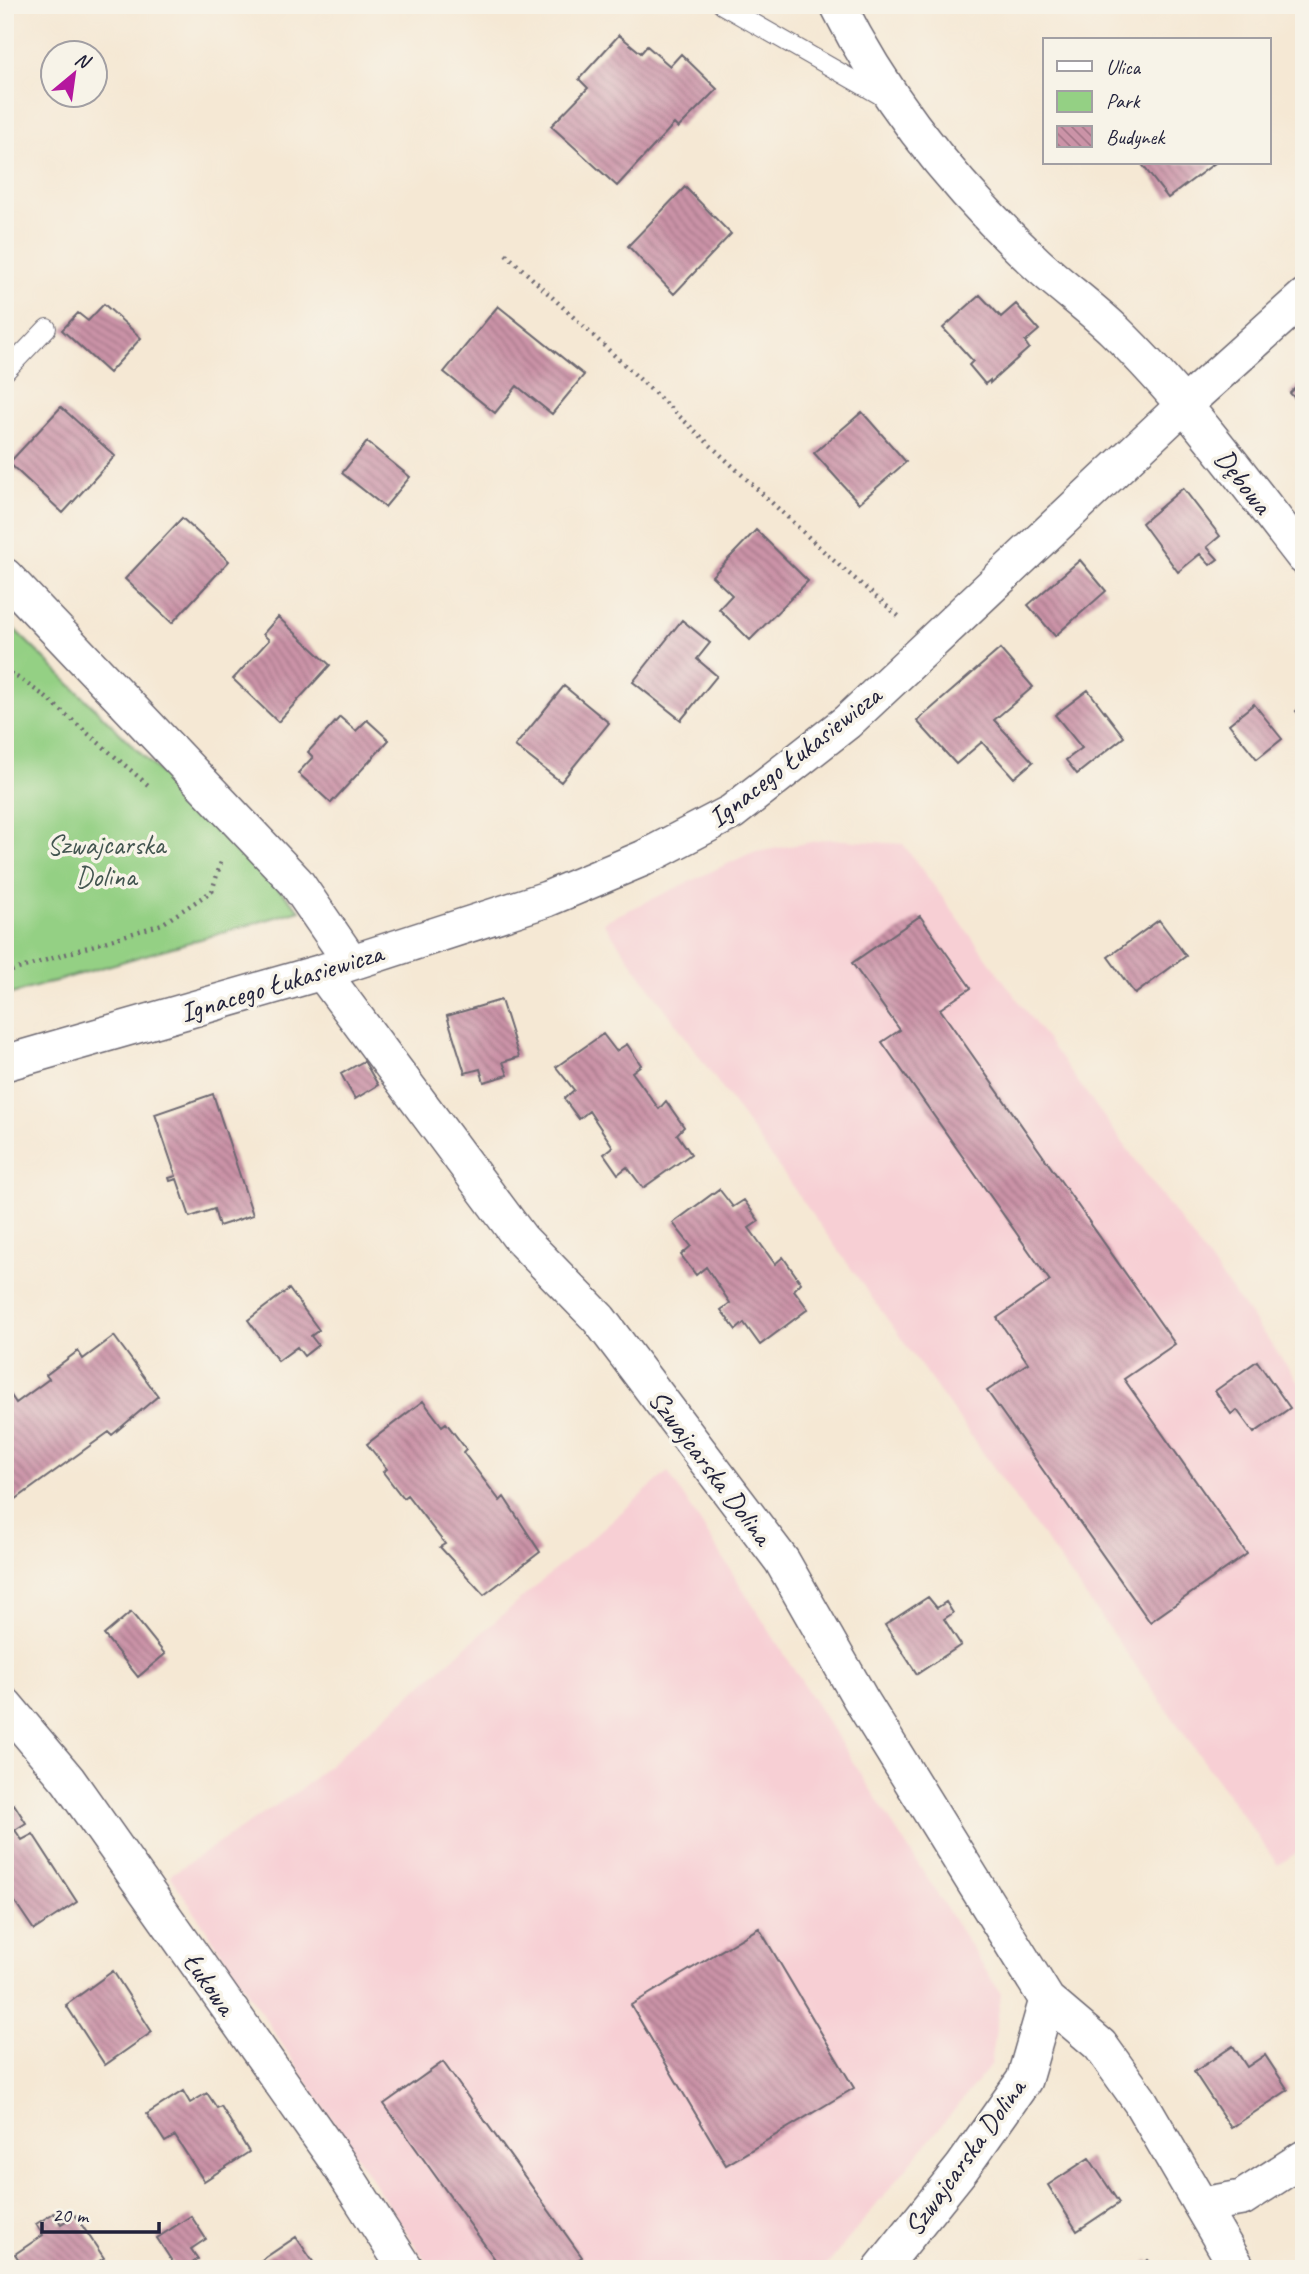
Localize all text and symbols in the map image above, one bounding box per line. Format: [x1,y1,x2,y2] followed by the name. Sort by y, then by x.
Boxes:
[38,38,108,108] north arrow
[1043,38,1270,164] legend
[71,47,96,75] text: N
[1106,54,1142,80] text: Ulica
[1106,88,1141,114] text: Park
[1106,124,1166,150] text: Budynek
[1207,442,1281,522] street label: Dębowa
[701,677,890,835] street label: Ignacego Łukasiewicza
[47,827,167,894] park label: Szwajcarska Dolina
[176,934,389,1030] street label: Ignacego Łukasiewicza
[641,1383,782,1554] street label: Szwajcarska Dolina
[176,1945,245,2023] street label: Łukowa
[896,2070,1034,2242] street label: Szwajcarska Dolina
[42,2190,159,2234] scale bar
[52,2202,90,2228] text: 20 m

